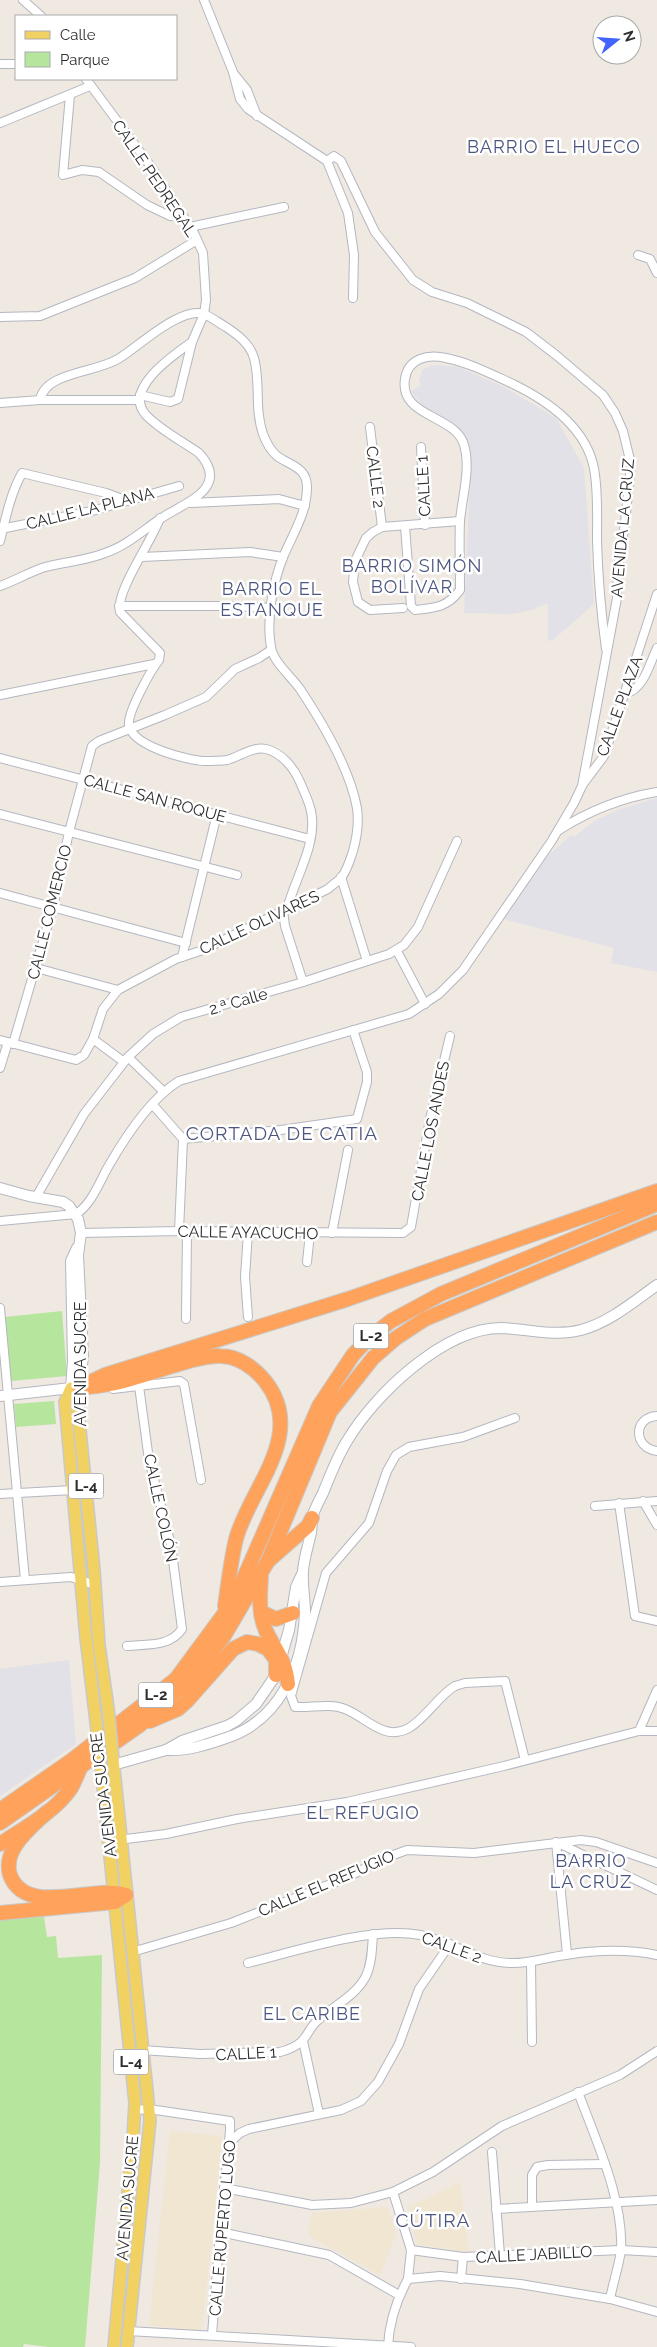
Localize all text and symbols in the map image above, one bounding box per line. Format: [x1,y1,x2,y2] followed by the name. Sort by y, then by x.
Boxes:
[15,15,178,80] legend
[592,15,642,65] north arrow
[60,26,96,44] text: Calle
[620,29,639,44] text: N
[60,51,110,69] text: Parque
[108,116,201,241] street label: CALLE PEDREGAL
[467,136,641,157] district label: BARRIO EL HUECO
[362,445,389,509] street label: CALLE 2
[412,455,435,517] street label: CALLE 1
[607,458,638,598] street label: AVENIDA LA CRUZ
[24,483,156,534] street label: CALLE LA PLANA
[342,554,482,597] district label: BARRIO SIMÓN BOLÍVAR
[220,578,324,620] district label: BARRIO EL ESTANQUE
[593,653,646,759] street label: CALLE PLAZA
[81,770,229,827] street label: CALLE SAN ROQUE
[24,843,75,981] street label: CALLE COMERCIO
[196,886,322,959] street label: CALLE OLIVARES
[207,984,270,1019] street label: 2.ª Calle
[408,1059,453,1203] street label: CALLE LOS ANDES
[186,1122,378,1144] district label: CORTADA DE CATIA
[178,1222,318,1243] street label: CALLE AYACUCHO
[71,1301,90,1427] street label: AVENIDA SUCRE
[354,1324,388,1348] road number: L-2
[140,1452,182,1564] street label: CALLE COLÓN
[68,1474,104,1498] road number: L-4
[138,1682,174,1708] road number: L-2
[86,1731,121,1858] street label: AVENIDA SUCRE
[306,1802,420,1823] district label: EL REFUGIO
[255,1846,397,1921] street label: CALLE EL REFUGIO
[550,1850,632,1892] district label: BARRIO LA CRUZ
[419,1928,484,1967] street label: CALLE 2
[263,2003,361,2024] district label: EL CARIBE
[215,2042,277,2065] street label: CALLE 1
[114,2050,148,2074] road number: L-4
[113,2135,142,2261] street label: AVENIDA SUCRE
[205,2139,240,2317] street label: CALLE RUPERTO LUGO
[396,2209,470,2231] district label: CÚTIRA
[475,2242,593,2267] street label: CALLE JABILLO

